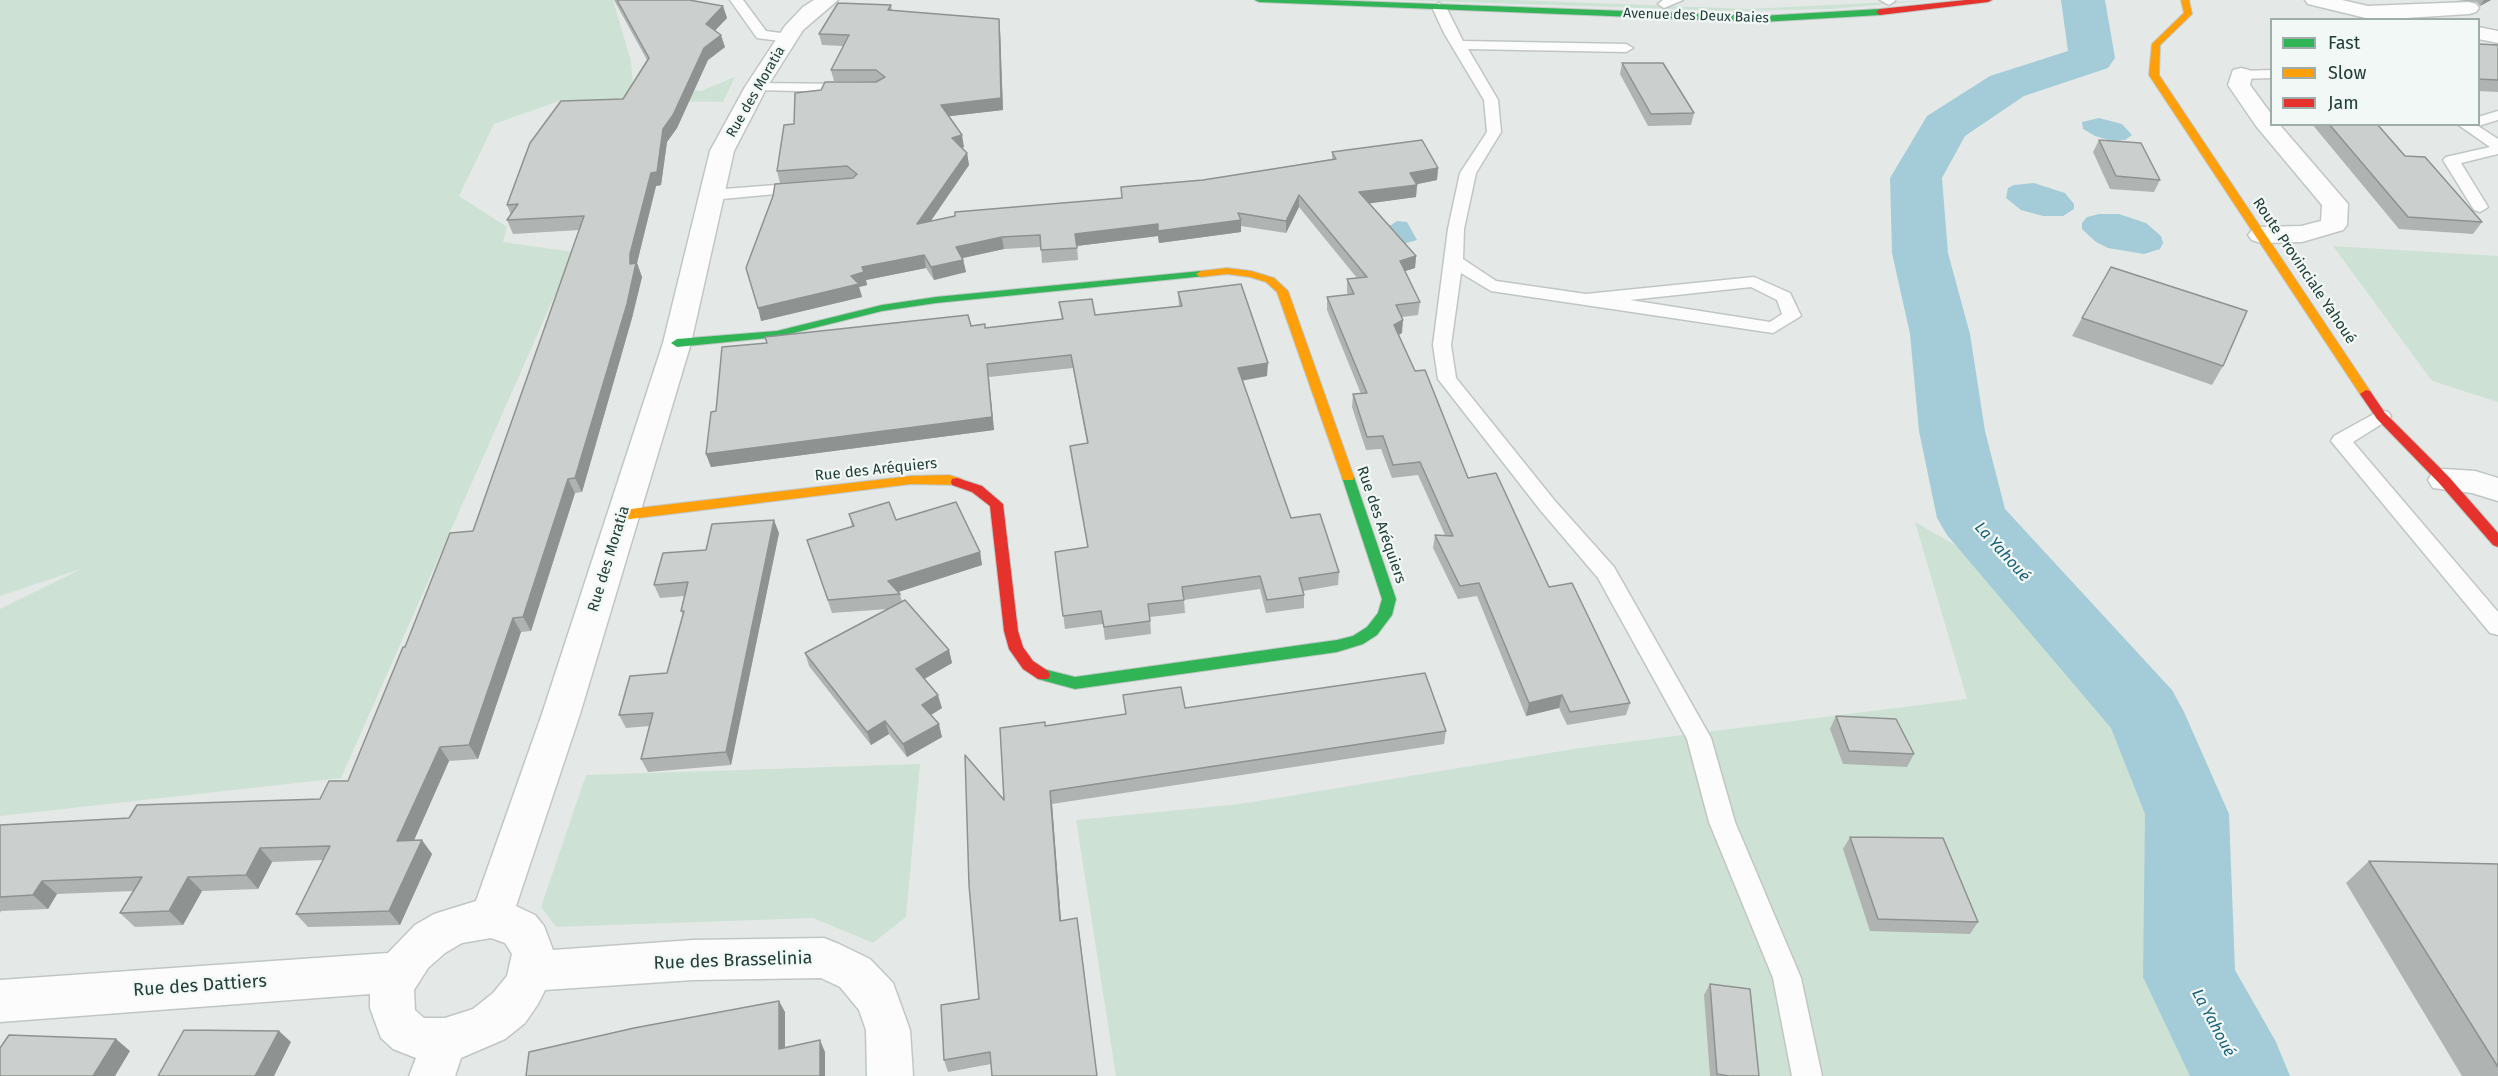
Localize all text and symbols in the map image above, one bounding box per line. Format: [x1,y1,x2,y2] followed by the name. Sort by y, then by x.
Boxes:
[1623,5,1769,27] street label: Avenue des Deux Baies
[2270,18,2480,126] legend
[2328,32,2360,54] text: Fast
[723,43,789,141] street label: Rue des Moratia
[2328,62,2366,84] text: Slow
[2328,92,2359,114] text: Jam
[2248,195,2360,347] street label: Route Provinciale Yahoué
[814,455,938,485] street label: Rue des Aréquiers
[1352,464,1410,586] street label: Rue des Aréquiers
[584,504,634,614] street label: Rue des Moratia
[1970,518,2034,586] water label: La Yahoué
[653,947,813,975] street label: Rue des Brasselinia
[132,971,268,1001] street label: Rue des Dattiers
[2187,986,2239,1060] water label: La Yahoué

